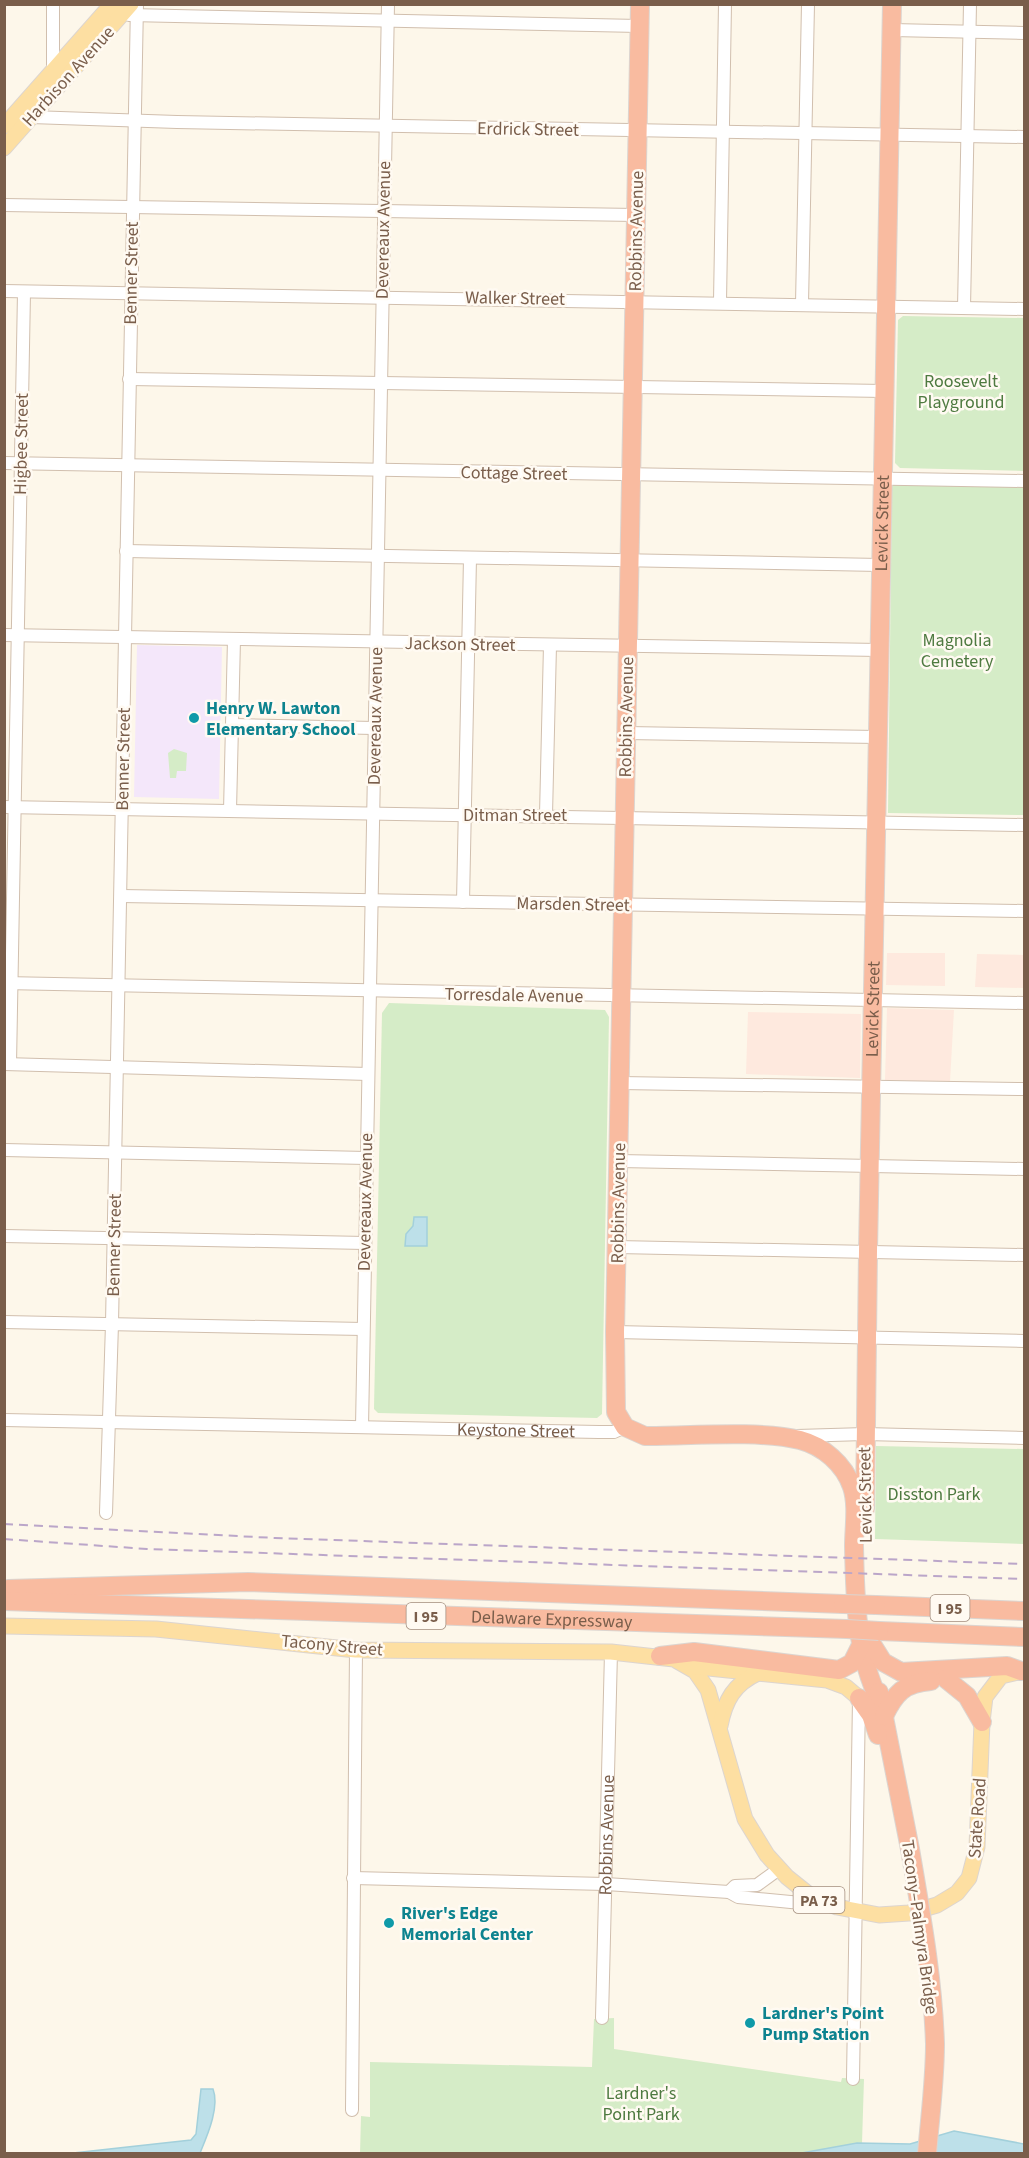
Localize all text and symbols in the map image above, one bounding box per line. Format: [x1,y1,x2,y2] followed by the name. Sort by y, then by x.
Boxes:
[16,20,120,132] street label: Harbison Avenue
[477,116,579,143] street label: Erdrick Street
[370,161,397,299] street label: Devereaux Avenue
[623,170,650,292] street label: Robbins Avenue
[118,221,145,325] street label: Benner Street
[465,285,565,312] street label: Walker Street
[918,369,1004,415] park label: Roosevelt Playground
[8,393,35,495] street label: Higbee Street
[460,460,568,487] street label: Cottage Street
[869,475,896,572] street label: Levick Street
[921,628,994,674] park label: Magnolia Cemetery
[404,631,516,658] street label: Jackson Street
[362,647,389,785] street label: Devereaux Avenue
[613,656,640,778] street label: Robbins Avenue
[206,696,356,742] place label: Henry W. Lawton Elementary School
[110,707,137,811] street label: Benner Street
[187,711,201,725] marker: Henry W. Lawton Elementary School
[463,803,567,828] street label: Ditman Street
[516,891,630,918] street label: Marsden Street
[860,961,887,1057] street label: Levick Street
[444,982,584,1009] street label: Torresdale Avenue
[352,1133,379,1271] street label: Devereaux Avenue
[605,1142,632,1264] street label: Robbins Avenue
[101,1193,128,1297] street label: Benner Street
[457,1417,575,1445] street label: Keystone Street
[852,1447,879,1543] street label: Levick Street
[888,1482,981,1507] park label: Disston Park
[930,1595,970,1621] road number: I 95
[406,1603,446,1629] road number: I 95
[471,1605,633,1635] street label: Delaware Expressway
[280,1629,384,1662] street label: Tacony Street
[593,1774,621,1896] street label: Robbins Avenue
[962,1777,993,1859] street label: State Road
[895,1838,944,2016] street label: Tacony–Palmyra Bridge
[794,1887,844,1913] road number: PA 73
[401,1901,534,1947] place label: River's Edge Memorial Center
[382,1916,396,1930] marker: River's Edge Memorial Center
[762,2001,884,2047] place label: Lardner's Point Pump Station
[743,2016,757,2030] marker: Lardner's Point Pump Station
[602,2081,680,2127] park label: Lardner's Point Park

